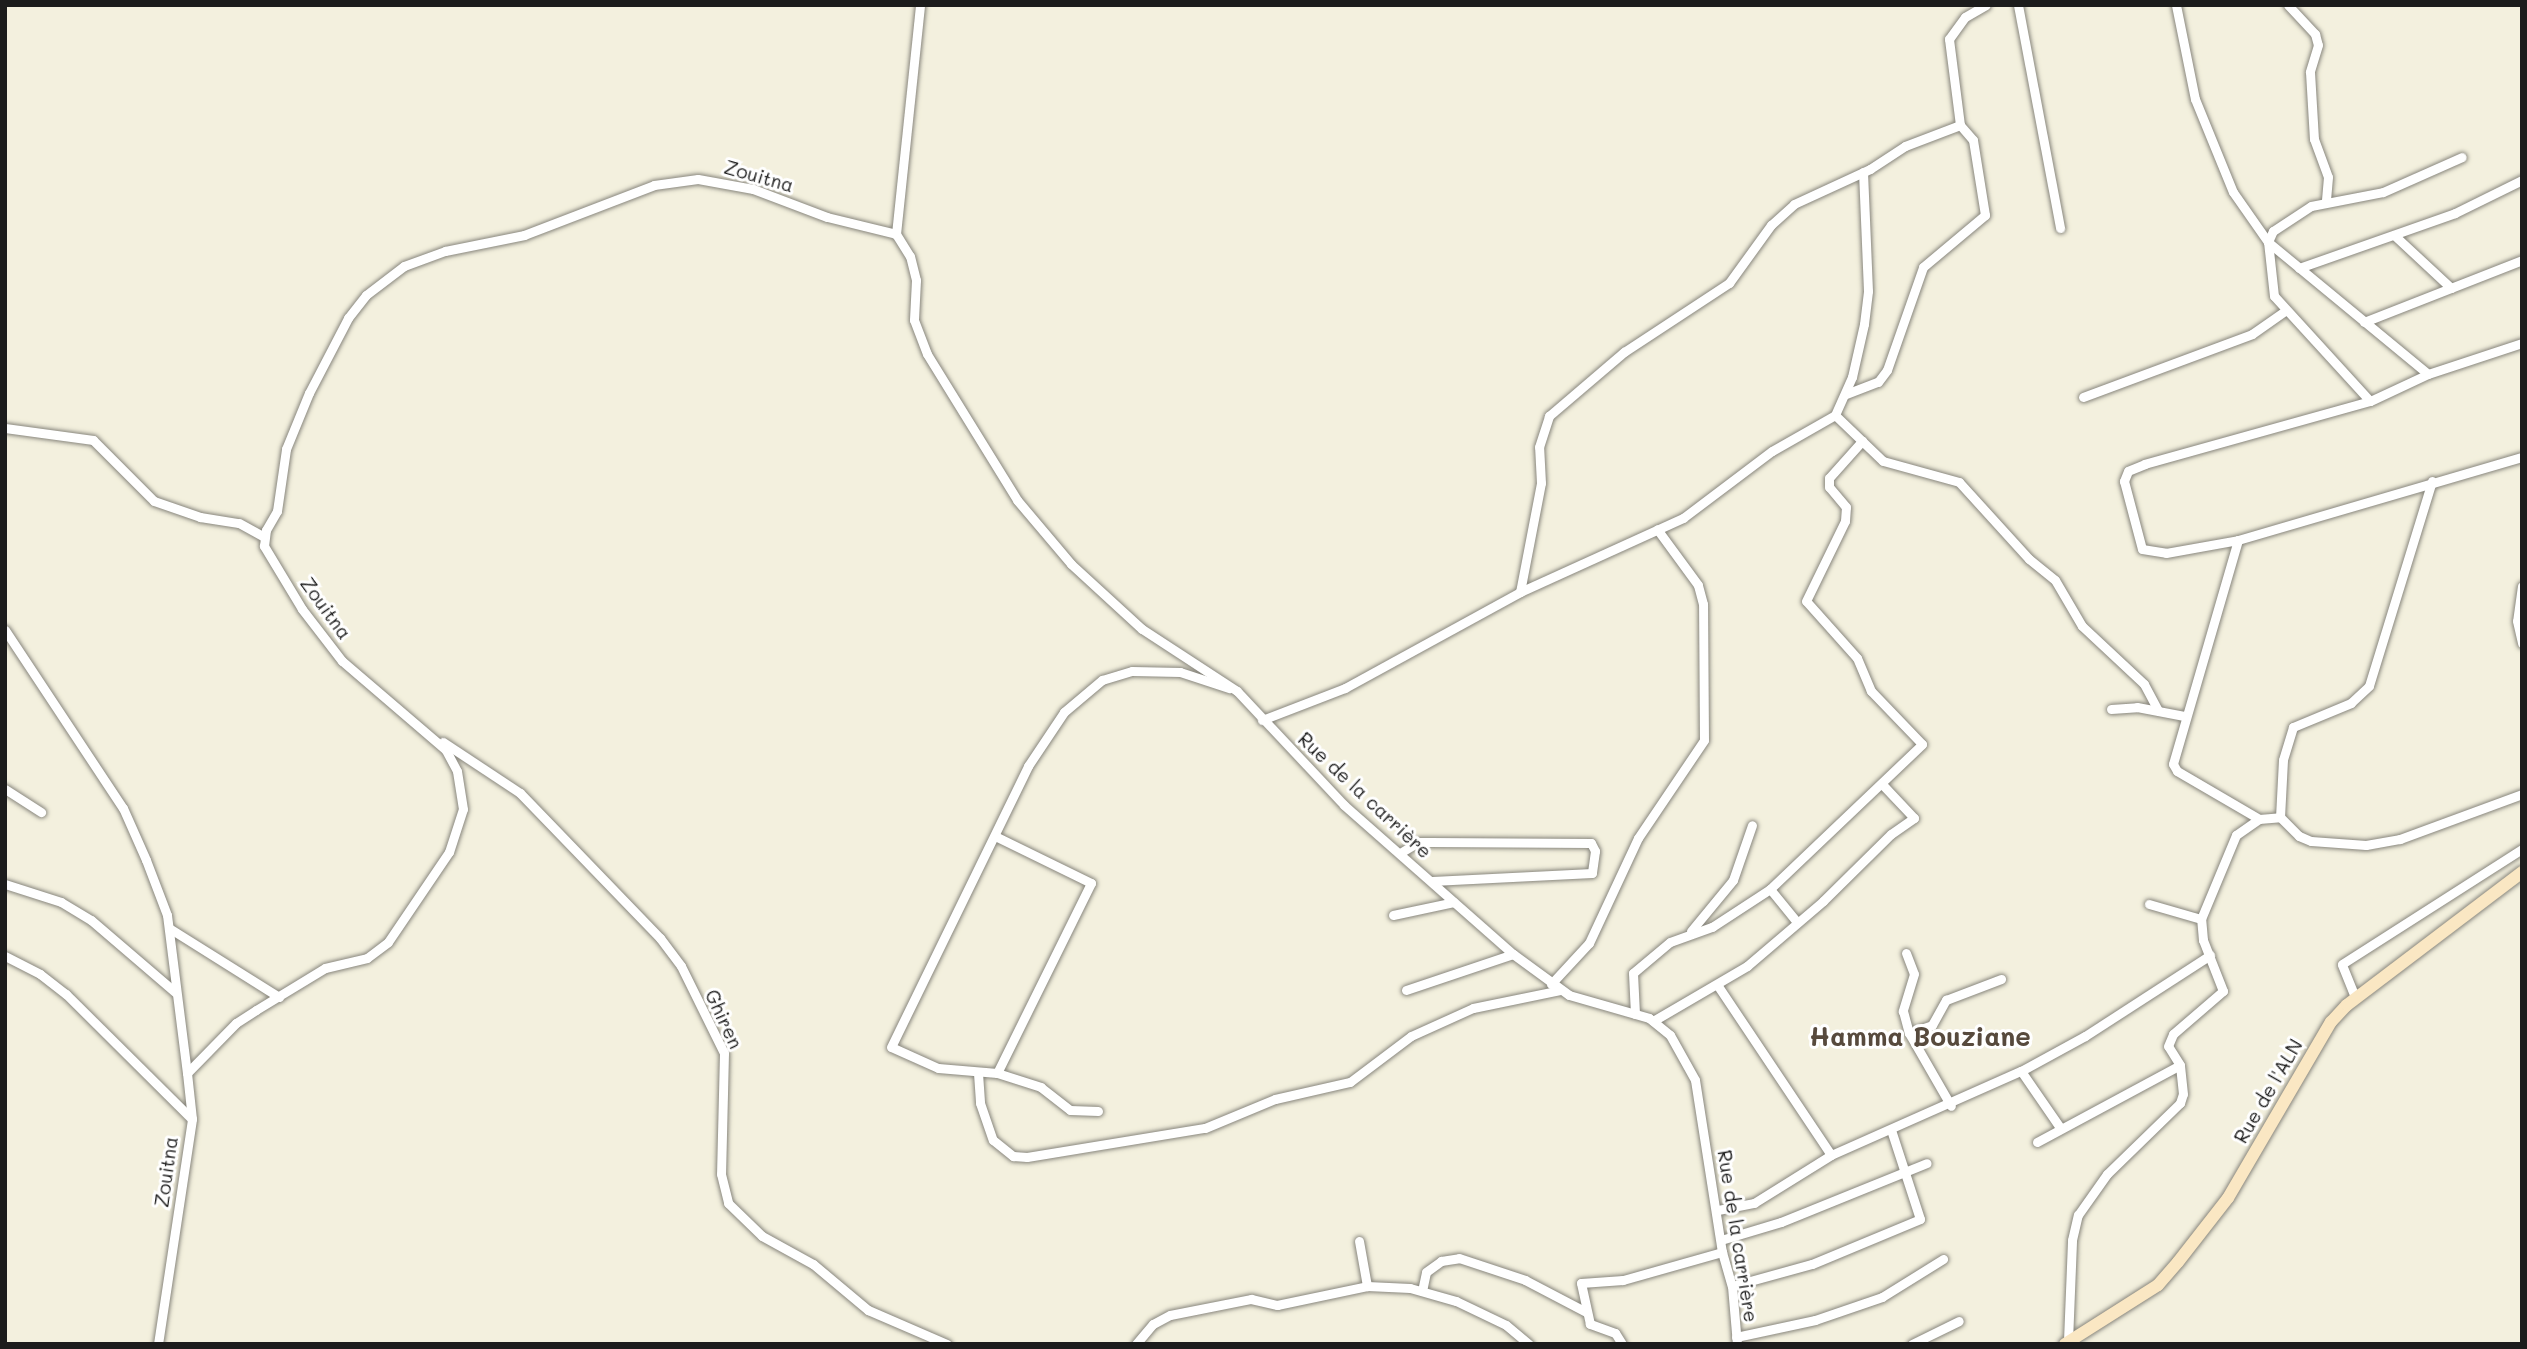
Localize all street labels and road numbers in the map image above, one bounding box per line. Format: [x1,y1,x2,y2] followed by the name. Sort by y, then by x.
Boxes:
[722,155,796,197] street label: Zouitna
[296,573,356,643] street label: Zouitna
[1294,727,1436,863] street label: Rue de la carrière
[700,986,748,1052] street label: Ghiren
[2229,1035,2307,1147] street label: Rue de l'ALN
[150,1135,182,1209] street label: Zouitna
[1713,1148,1763,1324] street label: Rue de la carrière

